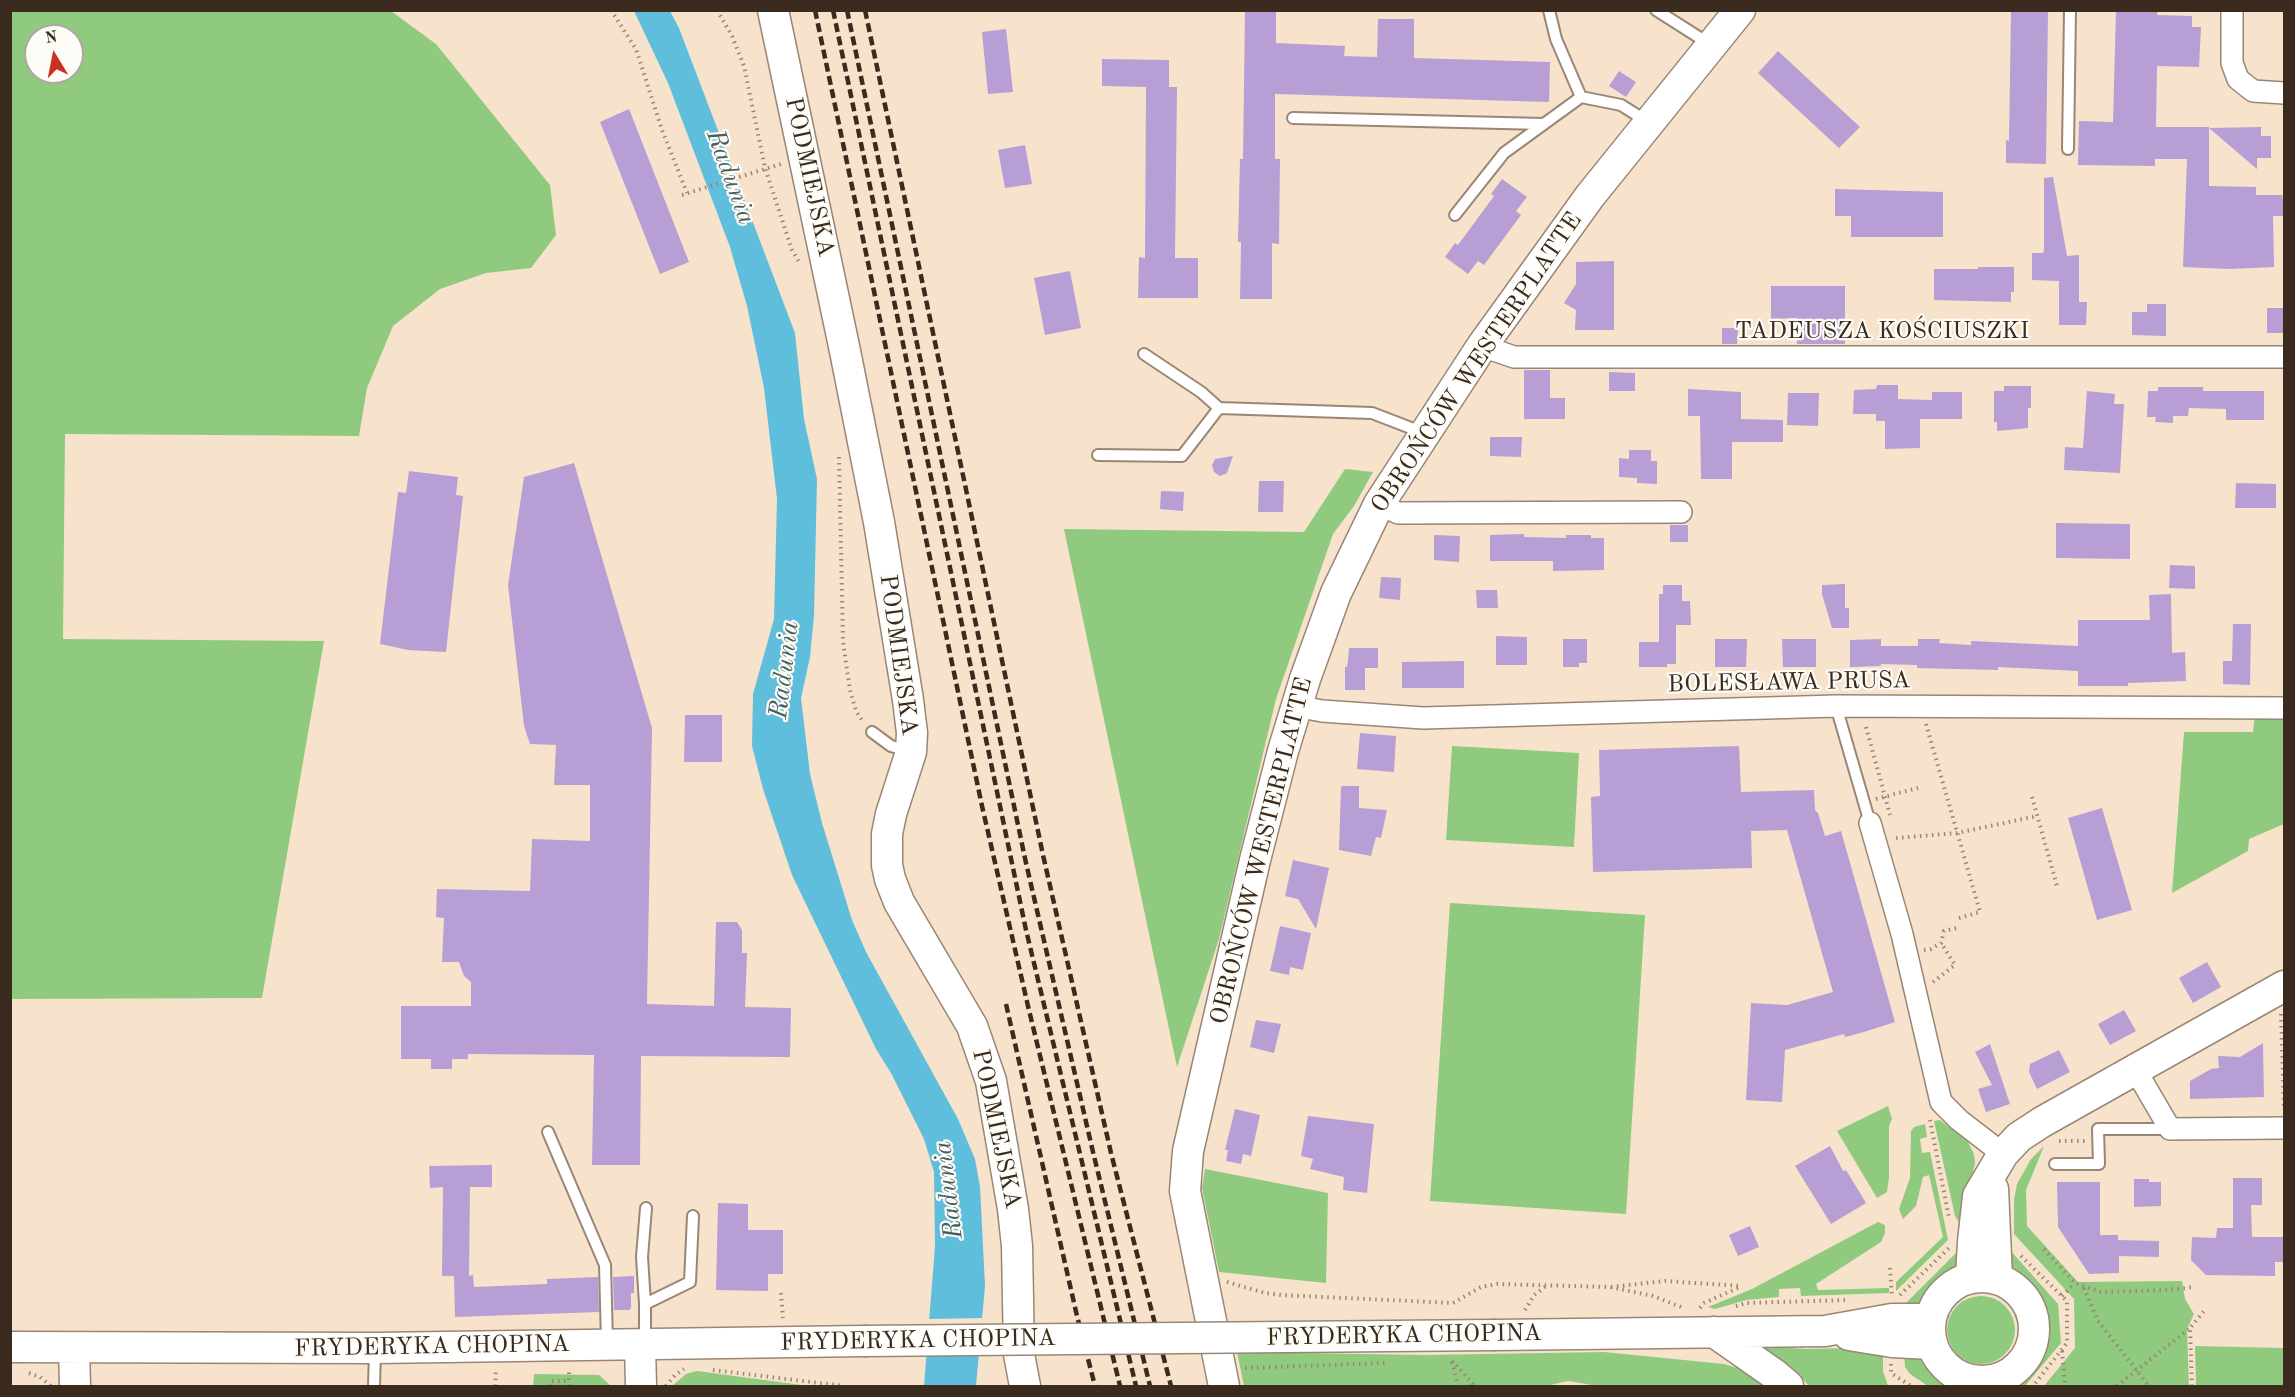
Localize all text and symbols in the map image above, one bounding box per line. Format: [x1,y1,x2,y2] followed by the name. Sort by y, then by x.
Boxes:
[24,24,84,84] north arrow
[44,29,59,47] text: N
[778,95,840,259] street label: PODMIEJSKA
[698,125,762,229] water label: Radunia
[1365,207,1589,519] street label: OBROŃCÓW WESTERPLATTE
[1735,318,2029,346] street label: TADEUSZA KOŚCIUSZKI
[872,573,924,737] street label: PODMIEJSKA
[763,619,807,721] water label: Radunia
[1667,666,1911,700] street label: BOLESŁAWA PRUSA
[1205,675,1319,1027] street label: OBROŃCÓW WESTERPLATTE
[965,1047,1027,1211] street label: PODMIEJSKA
[927,1139,971,1241] water label: Radunia
[1266,1319,1542,1353] street label: FRYDERYKA CHOPINA
[780,1324,1056,1358] street label: FRYDERYKA CHOPINA
[294,1330,570,1364] street label: FRYDERYKA CHOPINA

